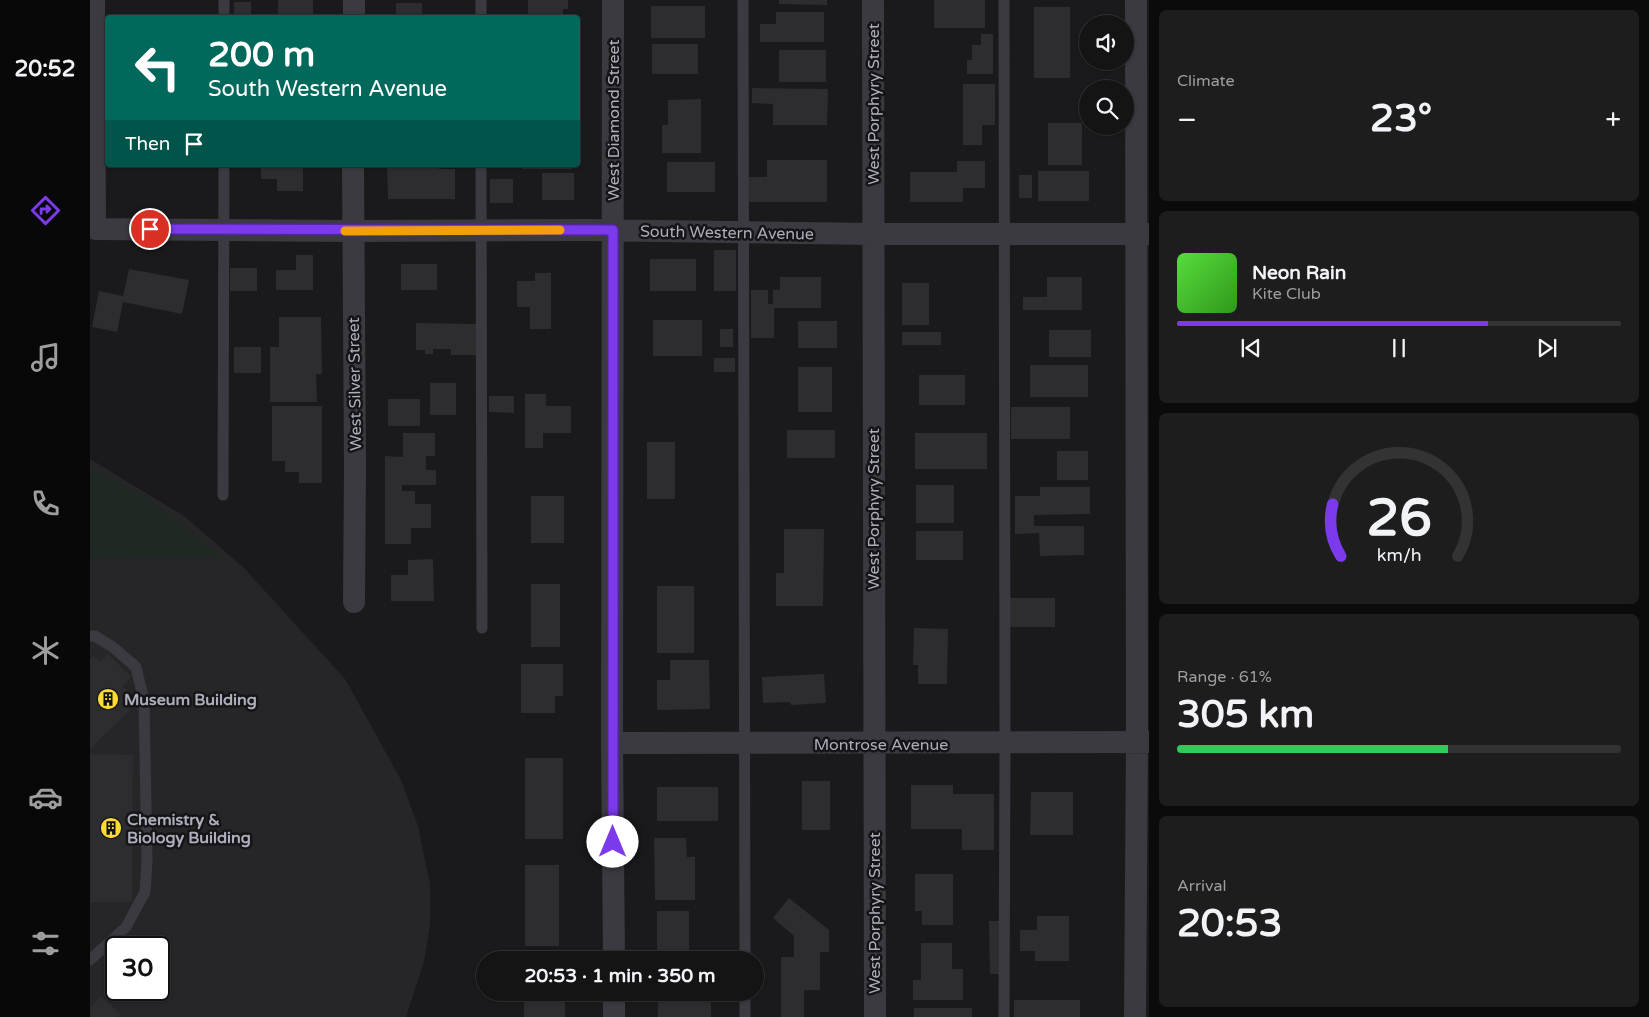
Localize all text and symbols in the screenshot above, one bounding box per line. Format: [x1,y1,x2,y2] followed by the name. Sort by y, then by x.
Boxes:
[1079,15,1134,135] map controls
[1079,15,1134,70] button: sound
[864,23,884,185] street label: West Porphyry Street
[208,34,315,76] text: 200 m
[125,35,190,100] icon: left
[604,39,624,201] street label: West Diamond Street
[15,56,75,82] text: 20:52
[1177,71,1235,91] text: Climate
[208,76,447,102] text: South Western Avenue
[1079,80,1134,135] button: search
[1370,96,1432,142] text: 23°
[1177,103,1197,137] text: −
[1605,103,1621,137] text: +
[180,130,208,158] icon: arrive
[125,133,170,155] text: Then
[28,193,63,228] icon: directions
[129,208,171,250] pin
[136,215,164,243] icon: arrive
[640,221,814,245] street label: South Western Avenue
[1252,262,1346,284] text: Neon Rain
[1252,284,1321,304] text: Kite Club
[344,317,366,451] street label: West Silver Street
[1237,334,1265,362] icon: previous
[1385,334,1413,362] icon: pause
[1533,334,1561,362] icon: next
[28,340,63,375] icon: music
[864,428,884,590] street label: West Porphyry Street
[28,486,63,521] icon: phone
[1366,487,1432,550] text: 26
[1377,545,1421,566] text: km/h
[28,633,63,668] icon: climate
[1177,667,1272,687] text: Range · 61%
[96,687,120,711] building icon: Museum Building
[124,690,257,710] place label: Museum Building
[1177,692,1314,738] text: 305 km
[814,735,948,755] street label: Montrose Avenue
[28,780,63,815] icon: car
[127,810,251,848] place label: Chemistry & Biology Building
[586,815,638,867] position arrow
[99,816,123,840] building icon: Chemistry & Biology Building
[865,832,885,994] street label: West Porphyry Street
[1177,876,1226,896] text: Arrival
[1177,901,1282,947] text: 20:53
[28,926,63,961] icon: filters
[105,936,170,1001] speed limit sign: 30
[524,965,716,987] text: 20:53 · 1 min · 350 m

